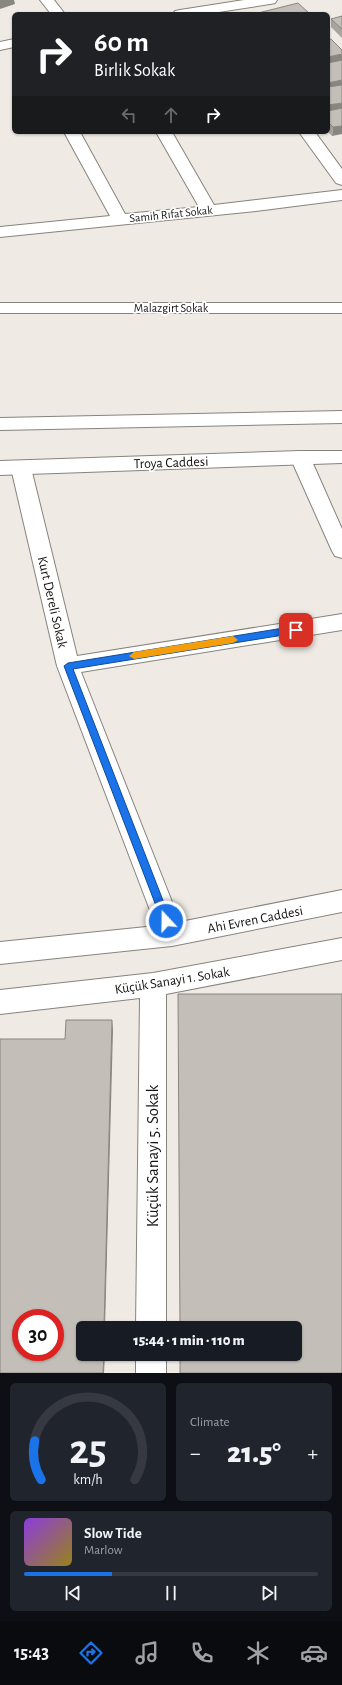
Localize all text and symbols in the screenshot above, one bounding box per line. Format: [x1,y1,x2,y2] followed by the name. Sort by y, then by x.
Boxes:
[28,28,80,80] icon: right
[94,29,149,57] text: 60 m
[94,62,175,80] text: Birlik Sokak
[118,104,140,126] icon: left
[160,104,182,126] icon: ahead
[202,104,224,126] icon: right
[129,204,214,224] street label: Samih Rıfat Sokak
[134,302,209,314] street label: Malazgirt Sokak
[133,455,209,471] street label: Troya Caddesi
[35,555,70,650] street label: Kurt Dereli Sokak
[279,613,313,647] pin
[285,619,307,641] icon: arrive
[145,900,187,942] position arrow
[206,904,304,936] street label: Ahi Evren Caddesi
[114,965,231,997] street label: Küçük Sanayi 1. Sokak
[144,1085,162,1227] street label: Küçük Sanayi 5. Sokak
[12,1309,64,1361] speed limit sign: 30
[133,1333,245,1348] text: 15:44 · 1 min · 110 m
[190,1416,229,1429] text: Climate
[69,1430,107,1471] text: 25
[227,1438,281,1468] text: 21.5°
[190,1442,201,1464] text: −
[307,1442,318,1464] text: +
[73,1473,103,1487] text: km/h
[84,1526,142,1541] text: Slow Tide
[84,1544,122,1557] text: Marlow
[62,1582,84,1604] icon: previous
[160,1582,182,1604] icon: pause
[258,1582,280,1604] icon: next
[77,1639,105,1667] icon: directions
[133,1639,161,1667] icon: music
[188,1639,216,1667] icon: phone
[244,1639,272,1667] icon: climate
[300,1639,328,1667] icon: car
[14,1644,49,1662] text: 15:43

